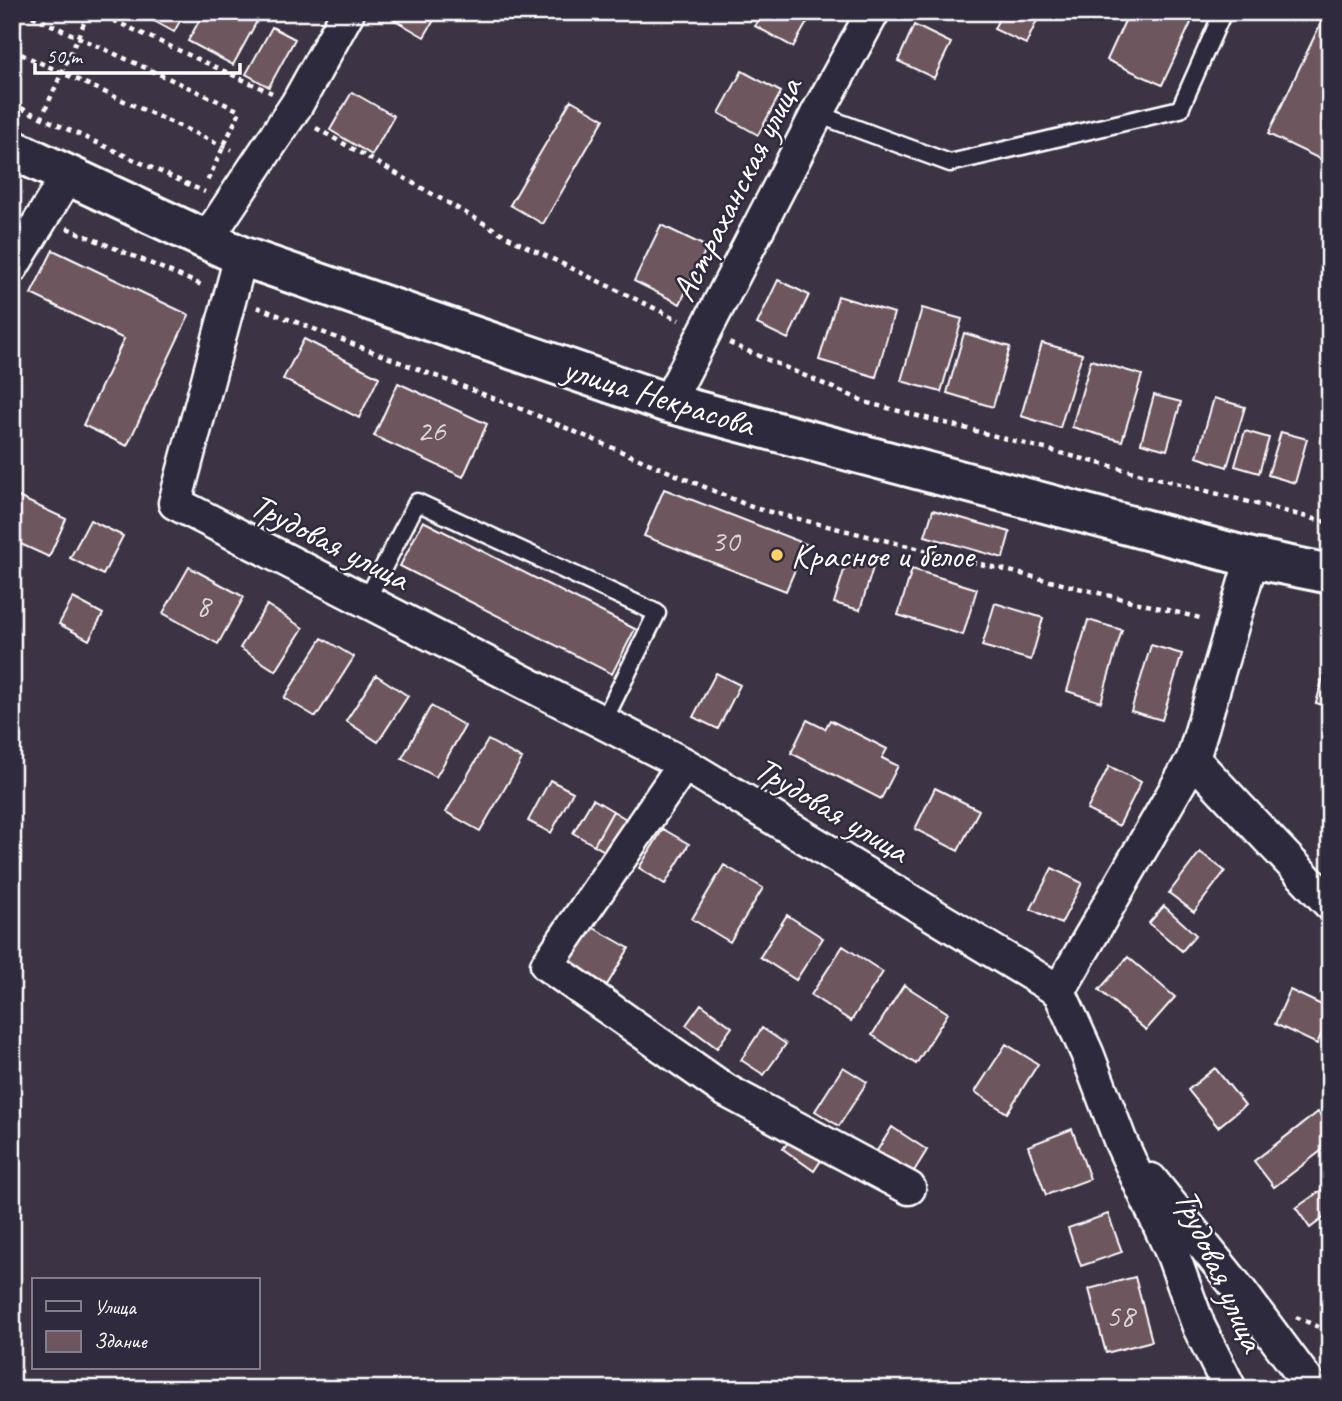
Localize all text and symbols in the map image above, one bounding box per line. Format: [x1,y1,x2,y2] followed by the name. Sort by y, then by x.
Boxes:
[35,32,240,76] scale bar
[46,43,84,69] text: 50 m
[661,67,813,309] street label: Астраханская улица
[556,346,762,448] street label: улица Некрасова
[417,410,447,451] house number: 26
[243,482,419,602] street label: Трудовая улица
[711,520,742,561] house number: 30
[791,533,976,578] place label: Красное и белое
[769,547,785,563] marker: Красное и белое
[196,585,213,626] house number: 8
[746,746,920,875] street label: Трудовая улица
[1164,1182,1276,1361] street label: Трудовая улица
[32,1278,259,1370] legend
[94,1294,137,1320] text: Улица
[1106,1295,1137,1336] house number: 58
[94,1328,148,1354] text: Здание

